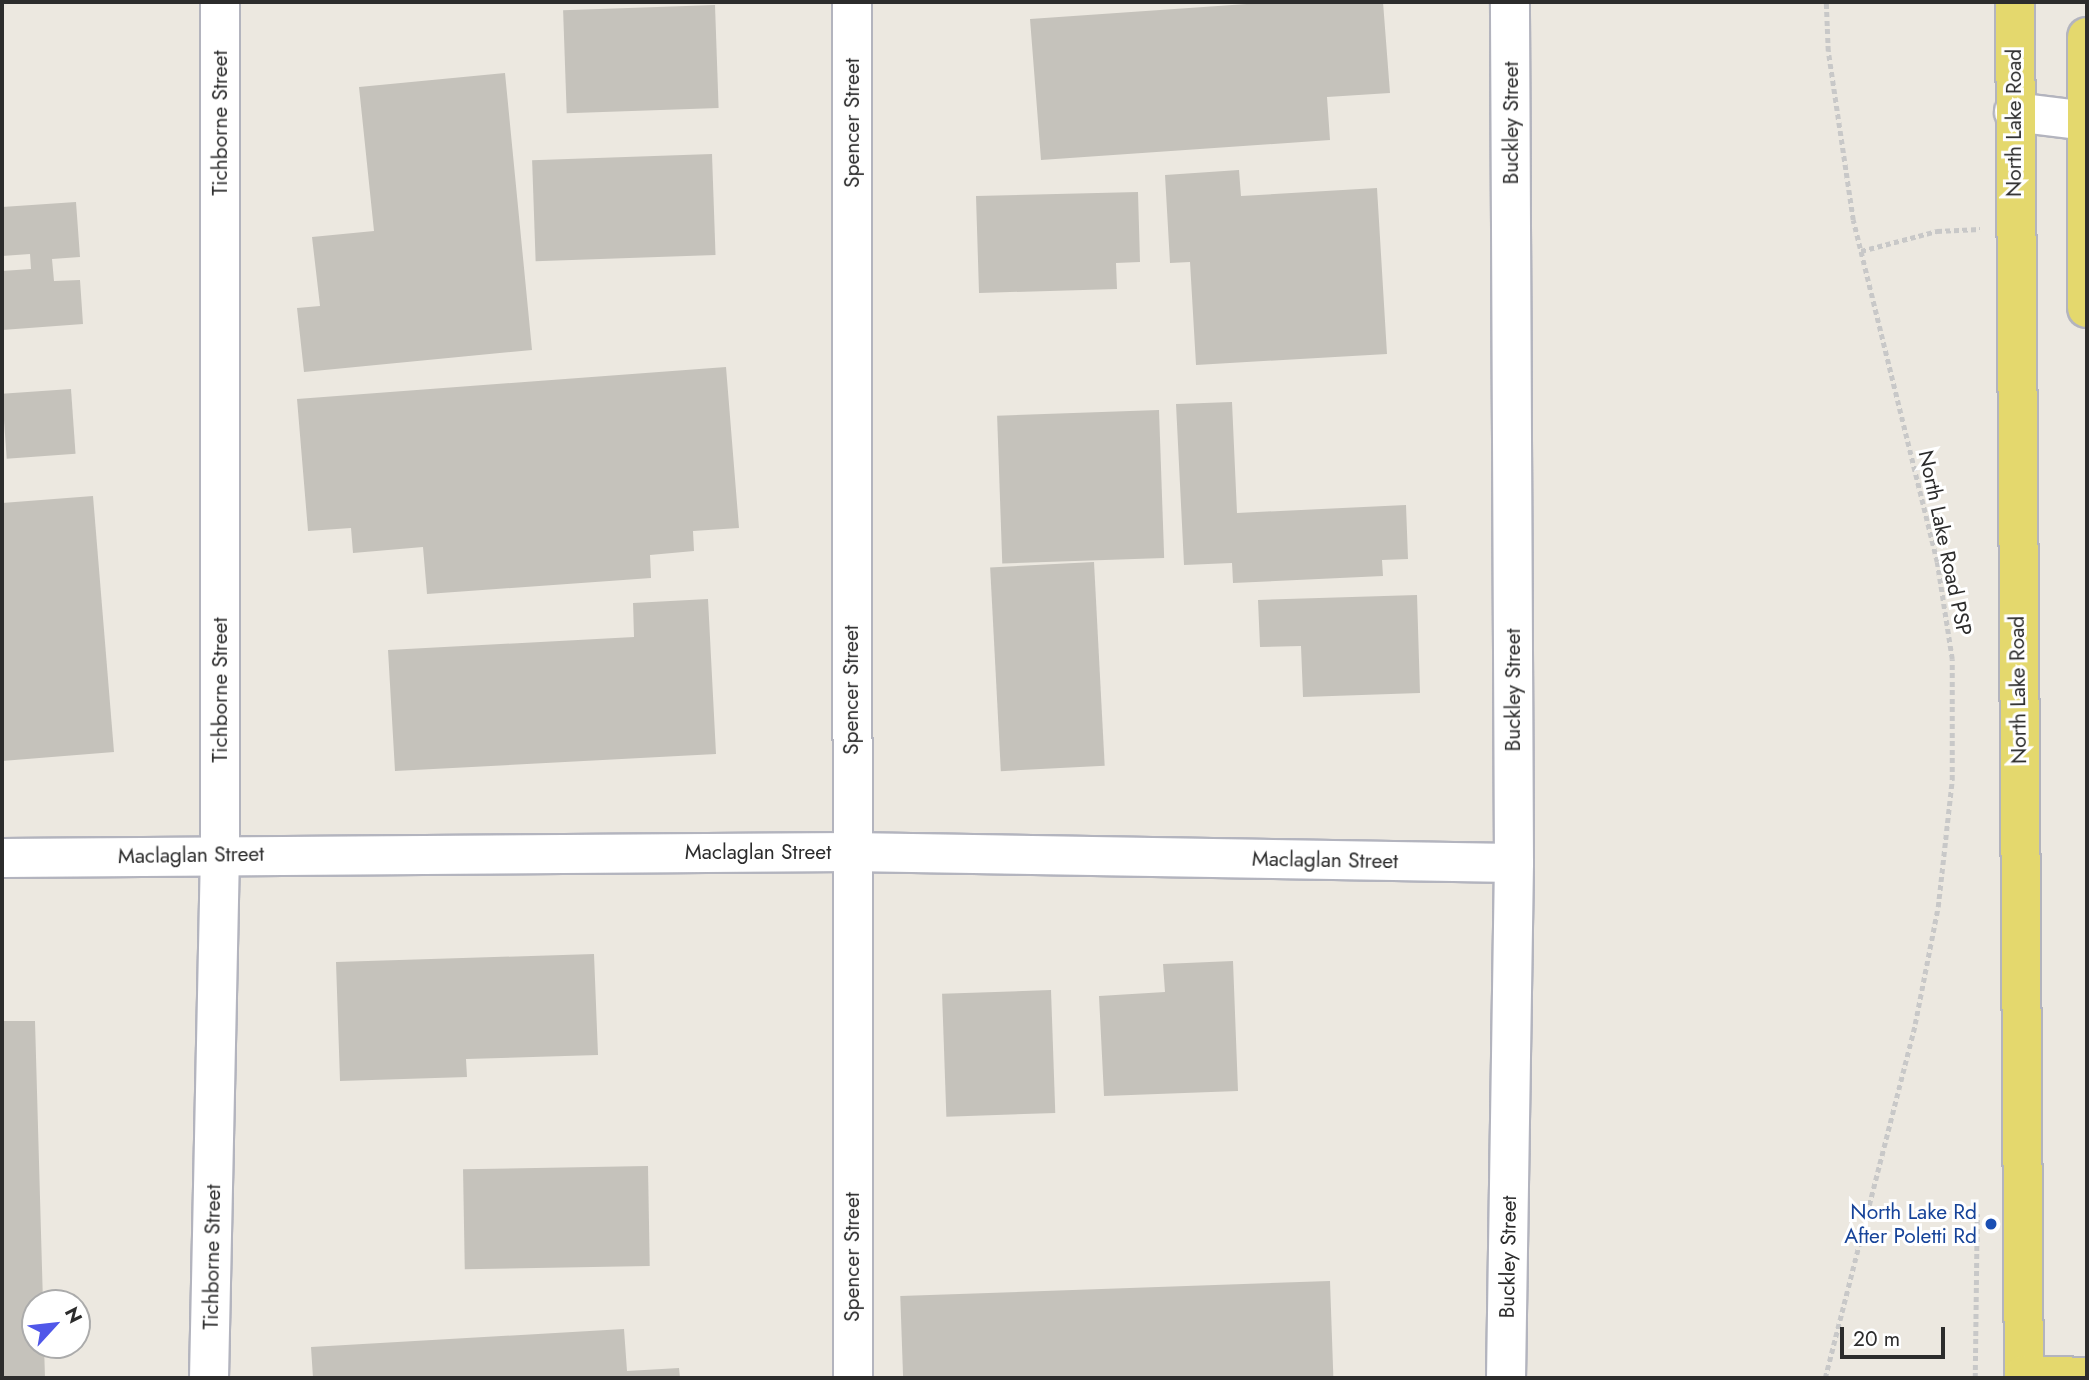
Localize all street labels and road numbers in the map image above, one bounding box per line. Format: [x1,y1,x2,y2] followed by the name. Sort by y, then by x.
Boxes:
[2001,49,2027,197] street label: North Lake Road
[207,50,233,196] street label: Tichborne Street
[839,58,865,188] street label: Spencer Street
[1498,62,1524,184] street label: Buckley Street
[1913,448,1977,638] street label: North Lake Road PSP
[2004,616,2032,764] street label: North Lake Road
[207,617,233,763] street label: Tichborne Street
[838,625,864,755] street label: Spencer Street
[1500,629,1526,751] street label: Buckley Street
[685,839,831,865] street label: Maclaglan Street
[118,841,264,869] street label: Maclaglan Street
[1252,846,1398,874] street label: Maclaglan Street
[198,1184,226,1330] street label: Tichborne Street
[839,1192,865,1322] street label: Spencer Street
[1494,1195,1522,1319] street label: Buckley Street

